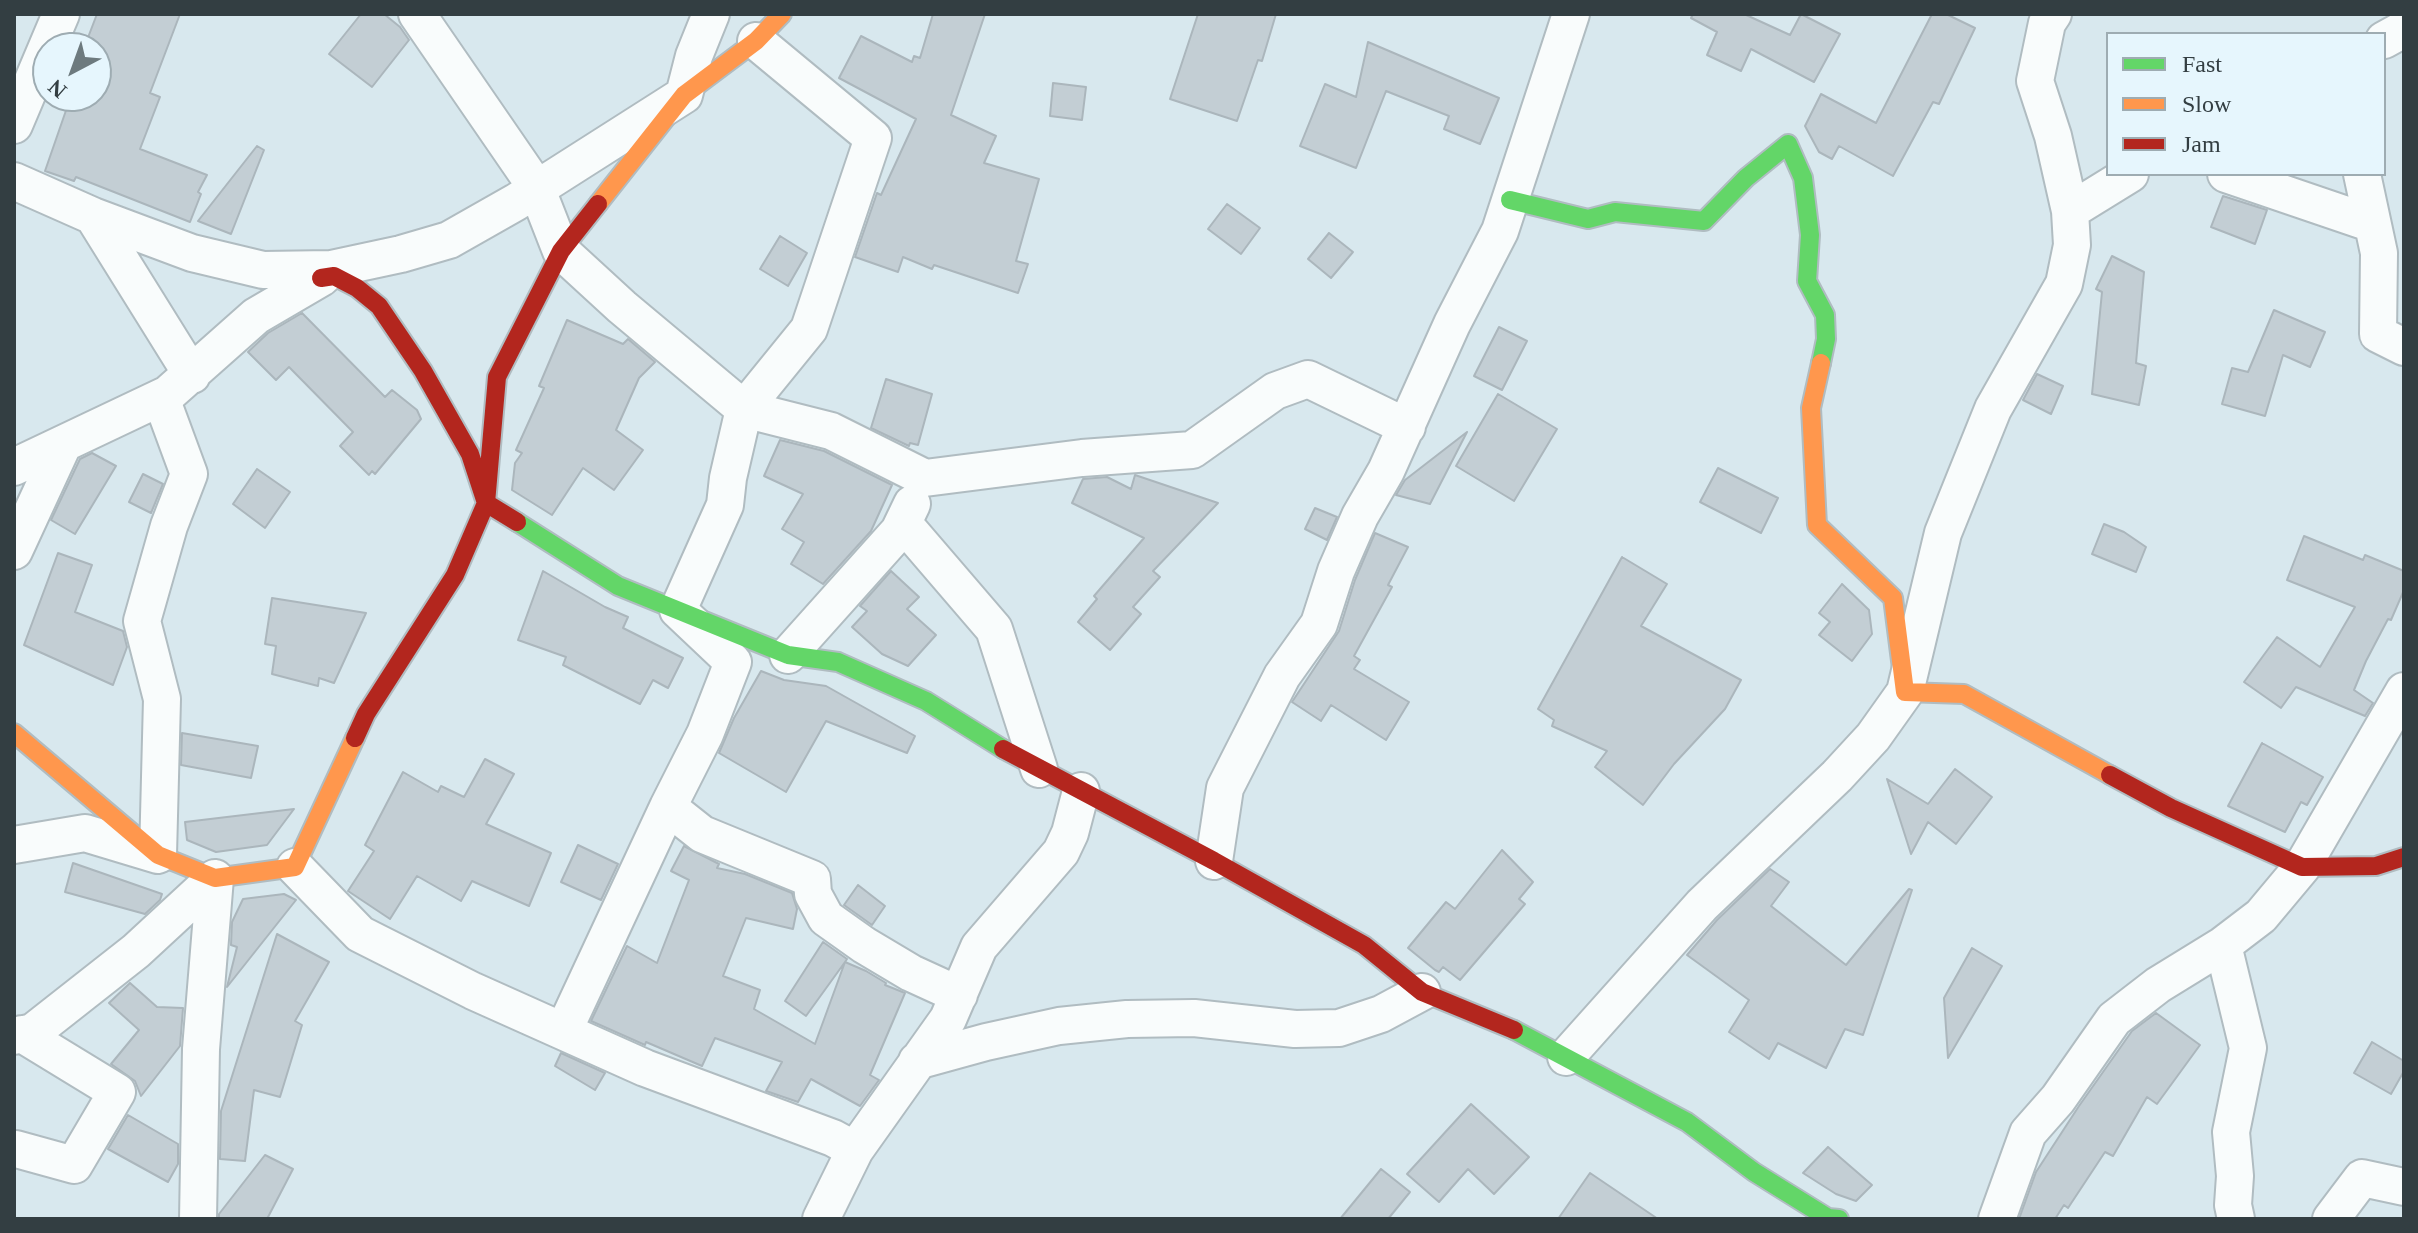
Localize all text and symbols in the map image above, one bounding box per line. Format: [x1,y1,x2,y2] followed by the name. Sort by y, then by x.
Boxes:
[32,32,112,112] north arrow
[2106,32,2386,176] legend
[2182,51,2222,77] text: Fast
[43,74,71,104] text: N
[2182,91,2231,117] text: Slow
[2182,131,2221,157] text: Jam

